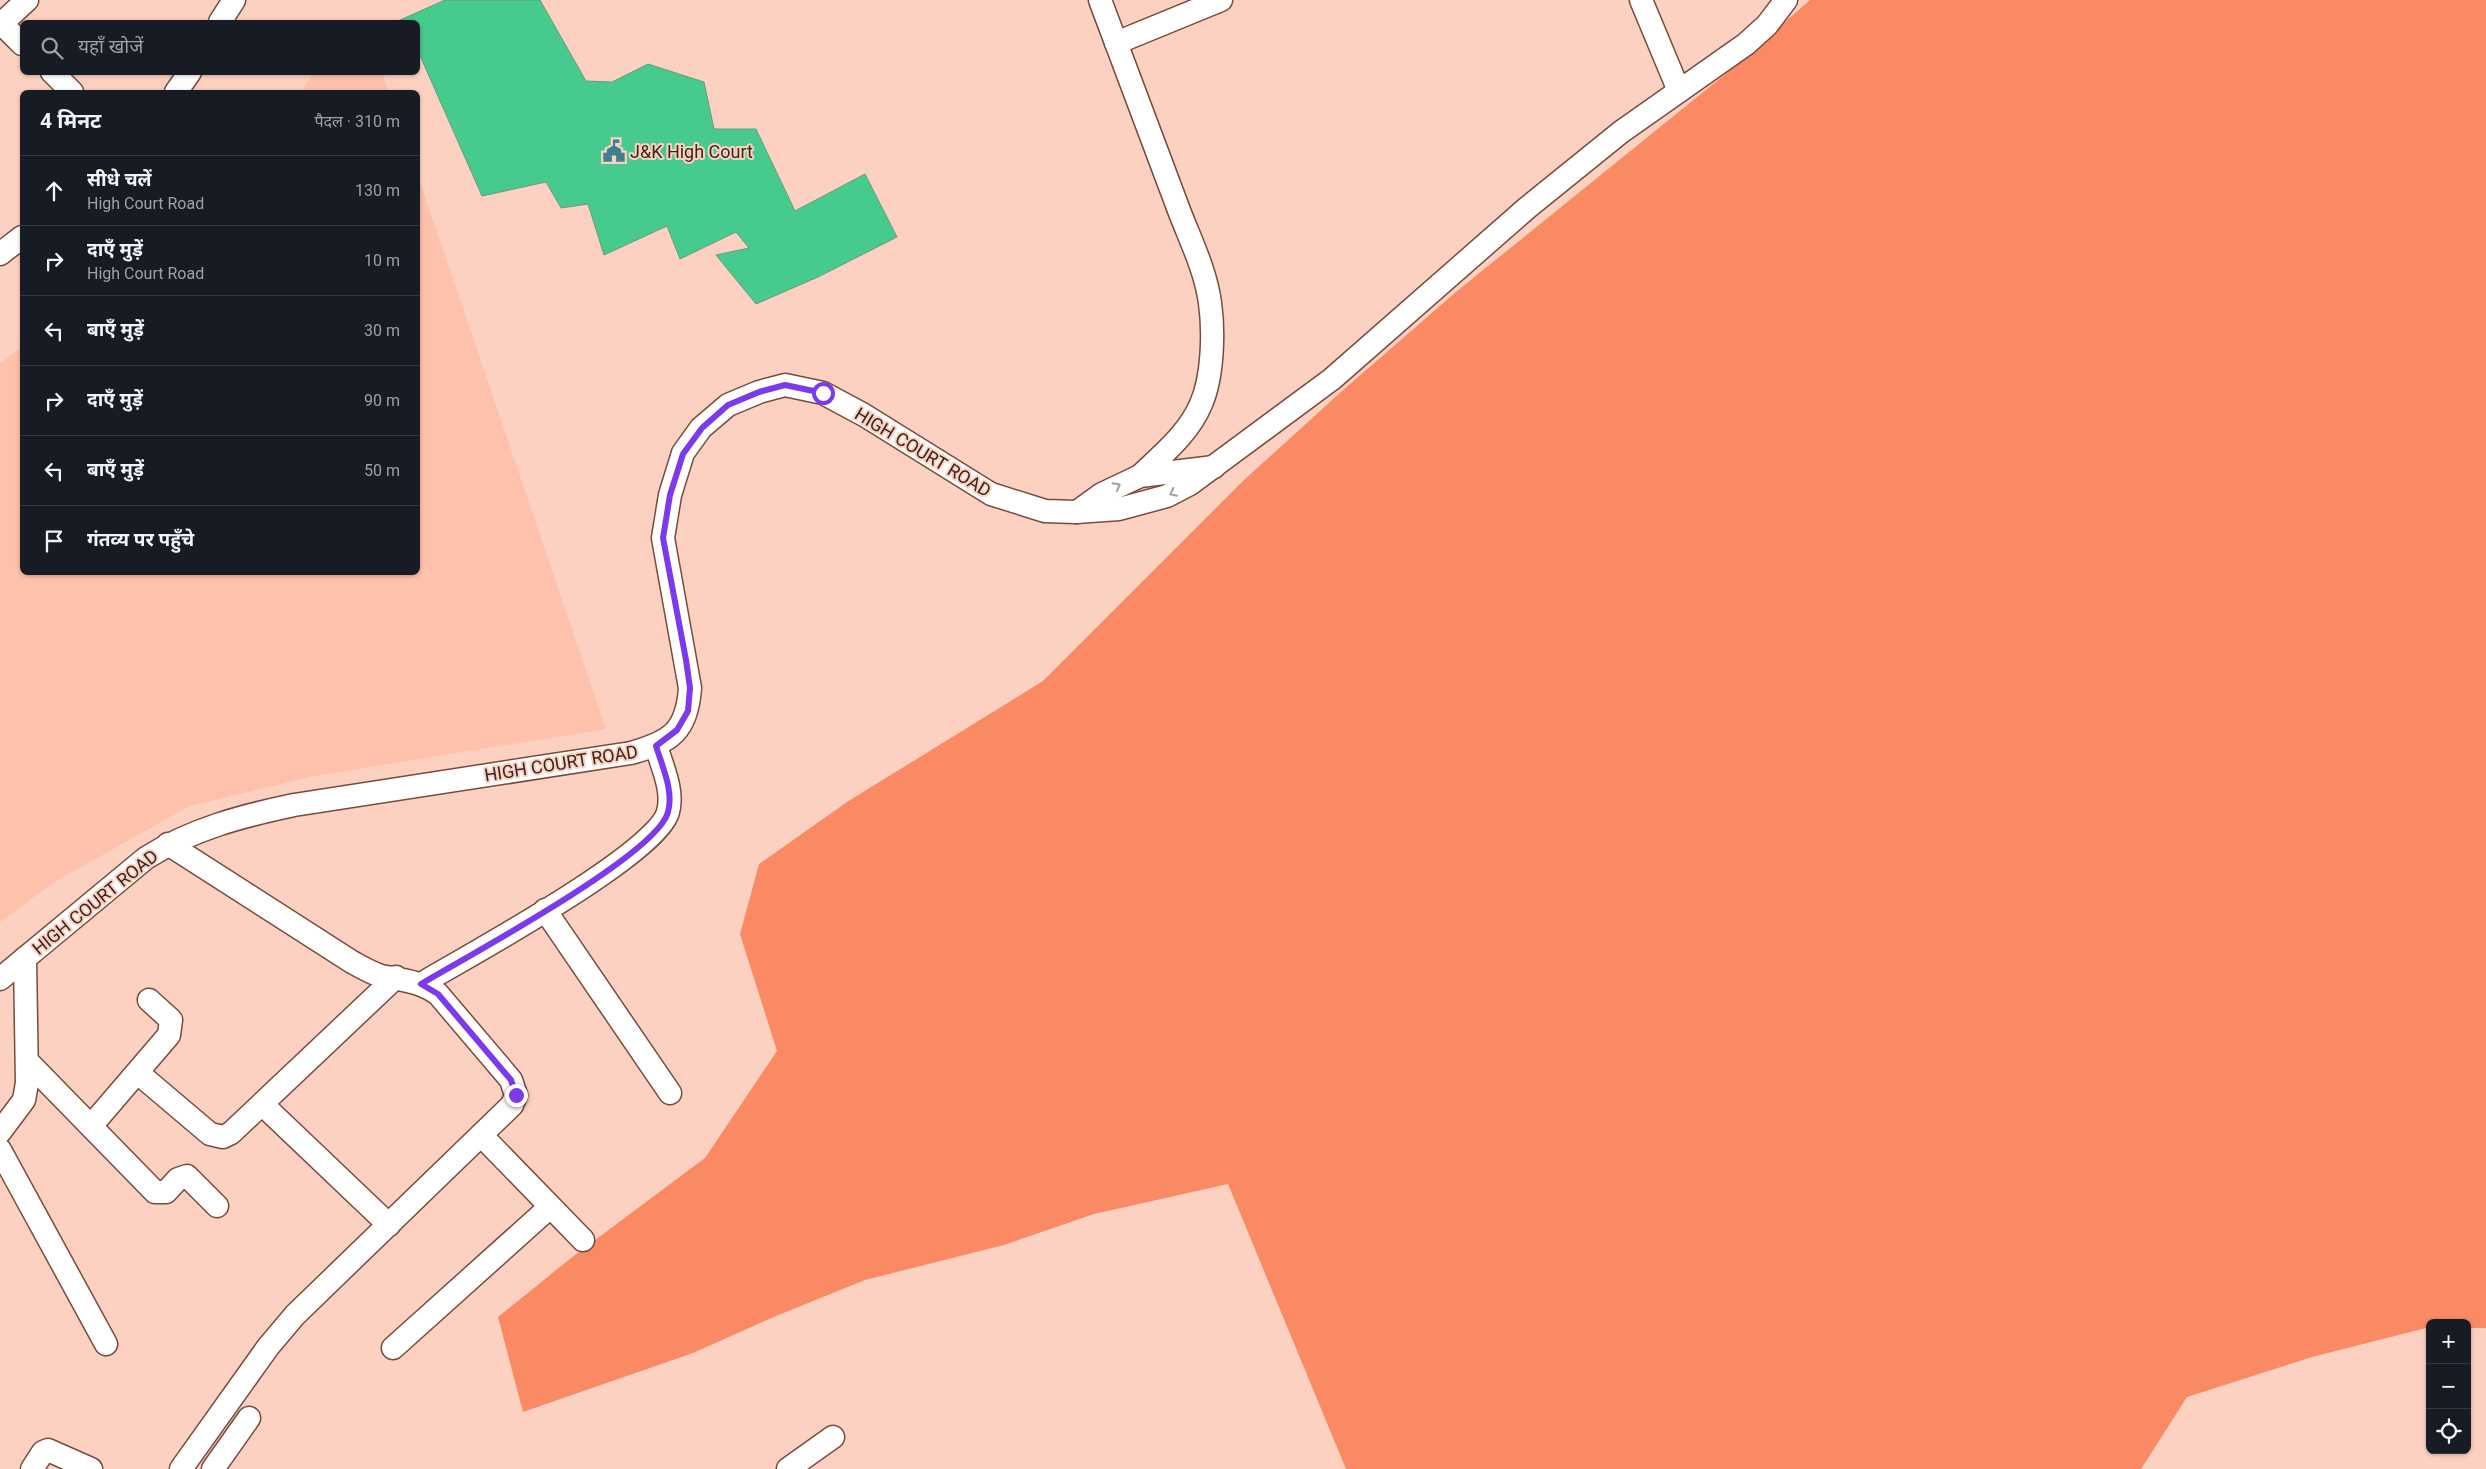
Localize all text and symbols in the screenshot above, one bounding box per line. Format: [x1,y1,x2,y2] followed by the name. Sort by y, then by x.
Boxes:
[20,20,420,75] search box
[38,34,66,62] icon: search
[78,35,143,58] text: यहाँ खोजें
[40,109,101,133] text: 4 मिनट
[314,112,400,131] text: पैदल · 310 m
[601,138,627,164] public building icon: J&K High Court
[630,141,753,162] place label: J&K High Court
[87,168,152,191] text: सीधे चलें
[40,177,68,205] icon: ahead
[355,181,400,200] text: 130 m
[87,194,204,213] text: High Court Road
[87,238,143,261] text: दाएँ मुड़ें
[40,247,68,275] icon: right
[364,251,400,270] text: 10 m
[87,264,204,283] text: High Court Road
[40,317,68,345] icon: left
[87,318,144,341] text: बाएँ मुड़ें
[364,321,400,340] text: 30 m
[812,382,835,405] route start
[40,387,68,415] icon: right
[87,388,143,411] text: दाएँ मुड़ें
[364,391,400,410] text: 90 m
[851,403,995,501] street label: HIGH COURT ROAD
[40,457,68,485] icon: left
[87,458,144,481] text: बाएँ मुड़ें
[364,461,400,480] text: 50 m
[1111,482,1120,492] one-way arrow
[1169,487,1178,497] one-way arrow
[40,527,68,555] icon: arrive
[87,528,194,551] text: गंतव्य पर पहुँचे
[483,740,639,786] street label: HIGH COURT ROAD
[28,845,162,959] street label: HIGH COURT ROAD
[505,1084,528,1107] route end
[2426,1319,2471,1454] map controls
[2426,1319,2471,1364] button: +
[2426,1364,2471,1409] button: −
[2426,1409,2471,1454] button: locate

